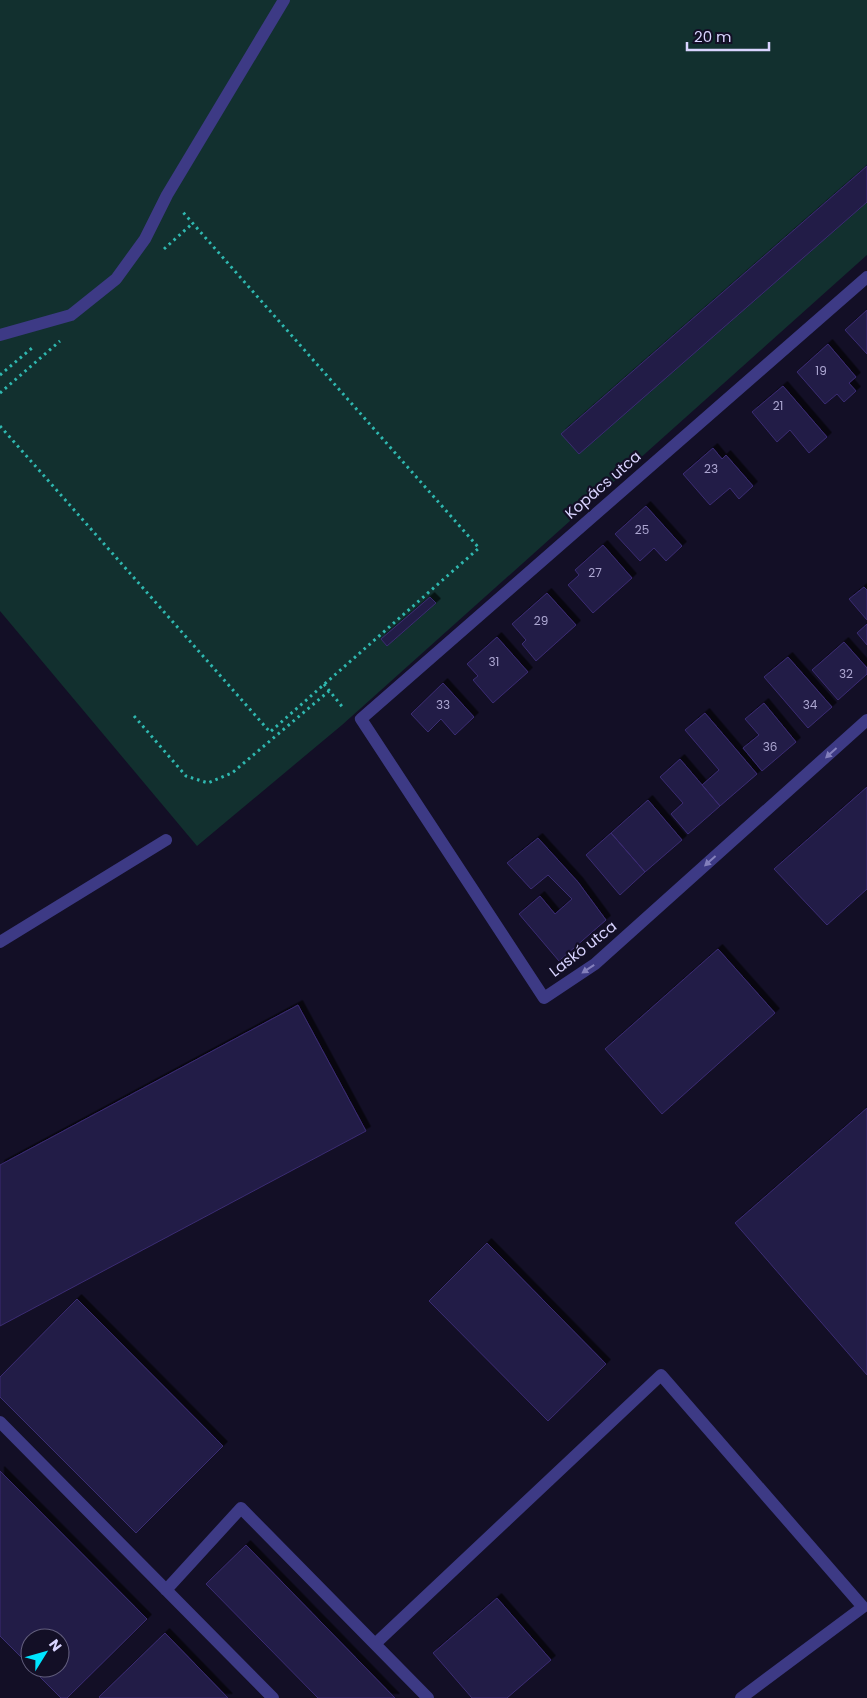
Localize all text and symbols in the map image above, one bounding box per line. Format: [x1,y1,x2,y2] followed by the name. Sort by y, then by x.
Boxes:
[687,20,770,52] scale bar
[694,26,732,47] text: 20 m
[815,362,827,379] house number: 19
[773,397,783,414] house number: 21
[560,446,645,523] street label: Kopács utca
[704,460,718,477] house number: 23
[635,521,649,538] house number: 25
[588,564,602,581] house number: 27
[534,612,548,629] house number: 29
[489,653,499,670] house number: 31
[839,665,853,682] house number: 32
[436,696,450,713] house number: 33
[803,696,818,713] house number: 34
[763,738,777,755] house number: 36
[825,747,837,759] one-way arrow
[704,855,716,867] one-way arrow
[545,916,621,982] street label: Laskó utca
[581,964,595,974] one-way arrow
[20,1628,70,1678] north arrow
[44,1635,67,1655] text: N

